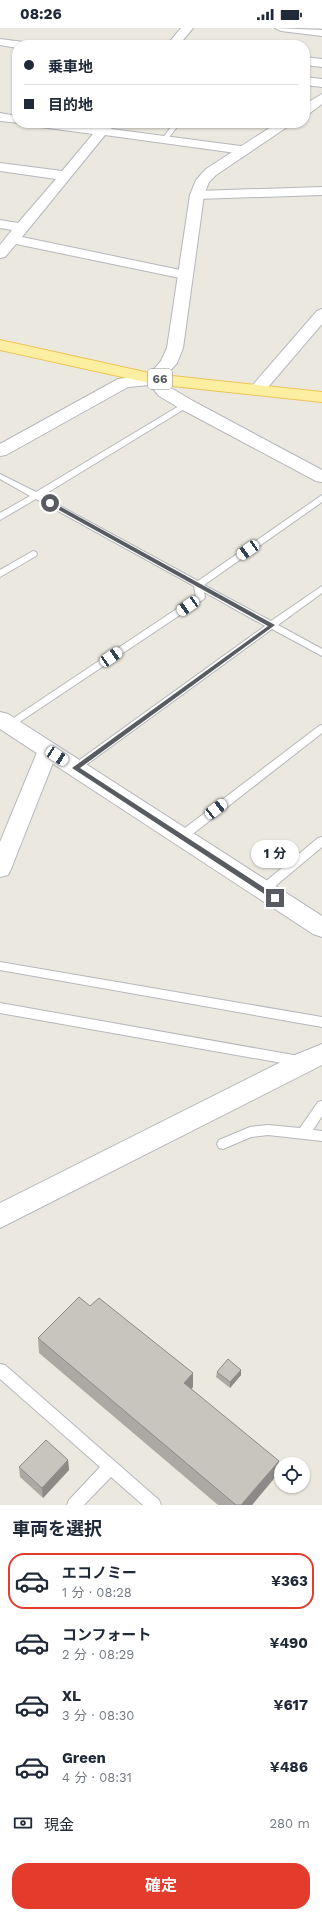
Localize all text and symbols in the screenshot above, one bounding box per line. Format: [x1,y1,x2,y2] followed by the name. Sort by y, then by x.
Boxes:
[20,5,62,23] text: 08:26
[48,58,93,76] text: 乗車地
[48,96,93,114] text: 目的地
[148,369,172,389] road number: 66
[41,494,59,512] route start
[235,538,261,562] car
[175,594,201,618] car
[98,645,124,669] car
[44,744,70,768] car
[203,797,229,821] car
[251,840,299,868] callout: 1 分
[264,846,286,861] text: 1 分
[266,889,284,907] route end
[274,1457,310,1493] map controls
[274,1457,310,1493] button: locate
[12,1518,102,1539] text: 車両を選択
[14,1563,50,1599] icon: car
[62,1564,137,1582] text: エコノミー
[271,1572,308,1590] text: ¥363
[62,1585,132,1600] text: 1 分 · 08:28
[14,1625,50,1661] icon: car
[62,1626,152,1644] text: コンフォート
[269,1634,308,1652] text: ¥490
[62,1647,134,1662] text: 2 分 · 08:29
[14,1687,50,1723] icon: car
[62,1687,81,1705] text: XL
[273,1696,308,1714] text: ¥617
[62,1708,134,1723] text: 3 分 · 08:30
[14,1749,50,1785] icon: car
[62,1749,106,1767] text: Green
[270,1758,308,1776] text: ¥486
[62,1770,132,1785] text: 4 分 · 08:31
[12,1812,34,1834] icon: cash
[44,1816,74,1834] text: 現金
[270,1816,310,1831] text: 280 m
[12,1863,310,1909] button: 確定

